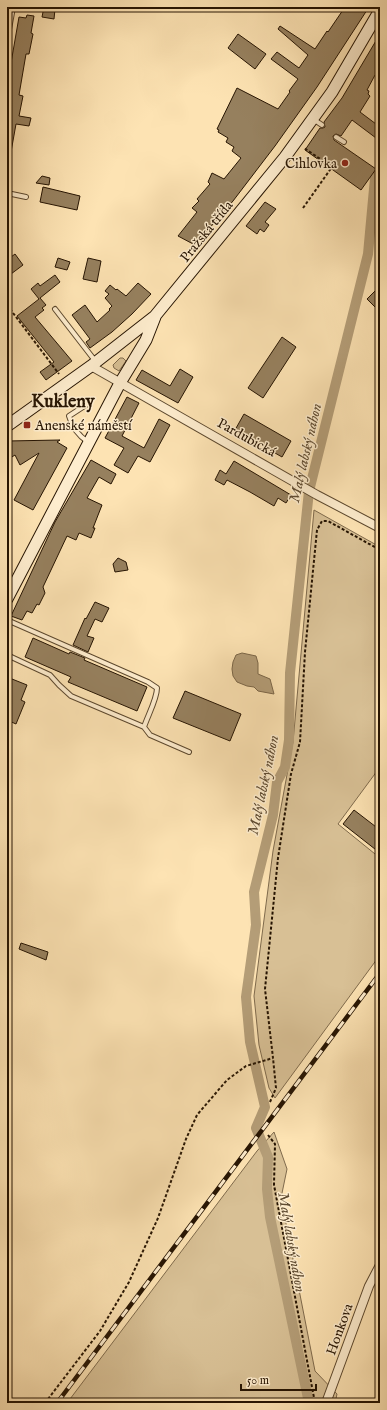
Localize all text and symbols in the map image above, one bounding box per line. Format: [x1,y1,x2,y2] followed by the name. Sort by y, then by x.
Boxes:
[285,155,338,173] place label: Cihlovka
[340,158,350,168] marker: Cihlovka
[176,196,238,266] street label: Pražská třída
[31,391,96,414] district label: Kukleny
[285,402,326,505] water label: Malý labský náhon
[214,414,280,462] street label: Pardubická
[34,417,133,435] place label: Anenské náměstí
[22,420,32,430] marker: Anenské náměstí
[244,734,283,837] water label: Malý labský náhon
[273,1190,310,1294] water label: Malý labský náhon
[322,1300,358,1358] street label: Honkova
[241,1366,316,1392] scale bar
[247,1373,269,1388] text: 50 m

